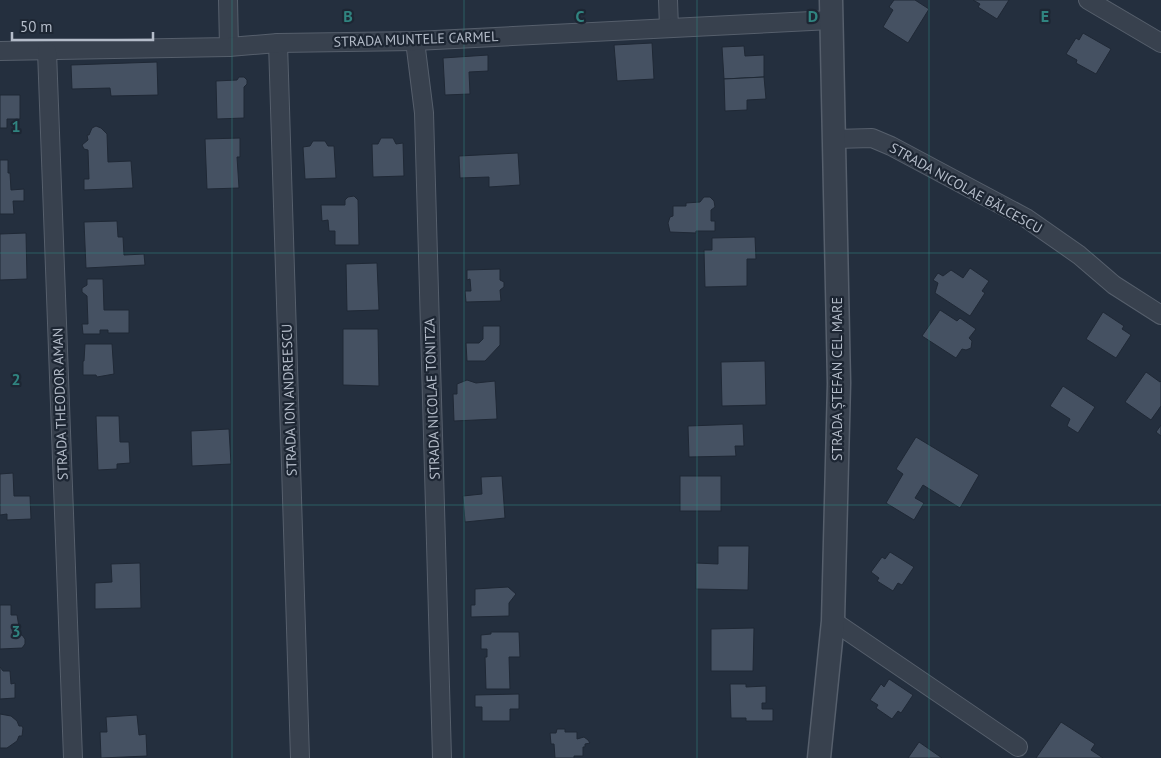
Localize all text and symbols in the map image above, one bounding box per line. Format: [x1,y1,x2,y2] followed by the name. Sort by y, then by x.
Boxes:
[343,6,353,26] text: B
[576,6,585,26] text: C
[808,6,818,26] text: D
[1041,6,1049,26] text: E
[12,10,154,42] scale bar
[20,17,53,36] text: 50 m
[333,27,499,51] street label: STRADA MUNTELE CARMEL
[11,116,21,136] text: 1
[887,139,1045,237] street label: STRADA NICOLAE BĂLCESCU
[828,297,846,461] street label: STRADA ȘTEFAN CEL MARE
[420,317,444,480] street label: STRADA NICOLAE TONITZA
[277,323,301,477] street label: STRADA ION ANDREESCU
[48,327,72,481] street label: STRADA THEODOR AMAN
[11,369,21,389] text: 2
[11,621,21,641] text: 3

